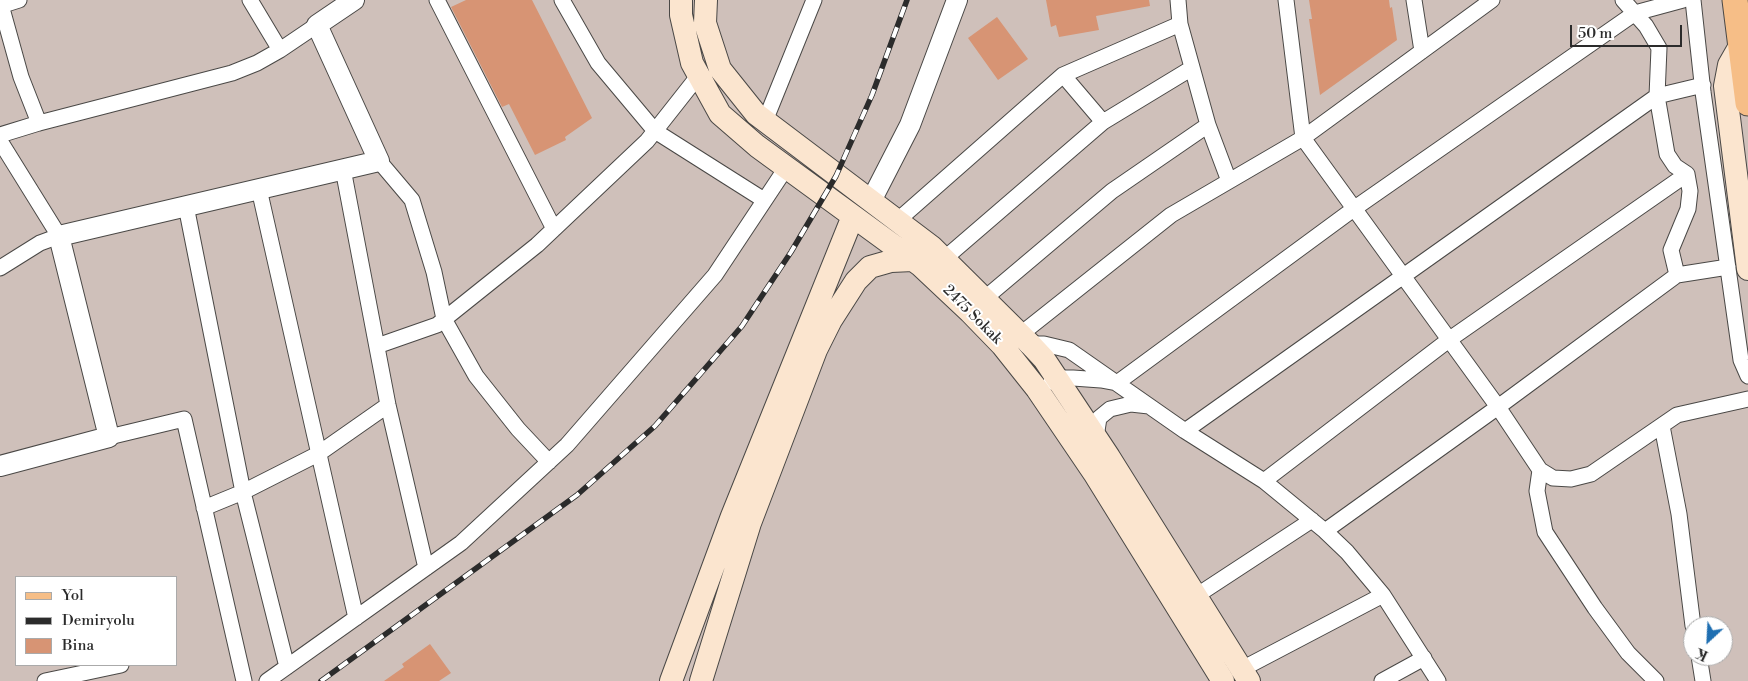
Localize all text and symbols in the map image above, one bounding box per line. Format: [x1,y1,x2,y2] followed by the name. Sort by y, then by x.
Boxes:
[1573,15,1686,47] scale bar
[1578,24,1612,43] text: 50 m
[939,282,1005,348] street label: 2475 Sokak
[15,576,178,666] legend
[62,586,84,605] text: Yol
[62,611,135,630] text: Demiryolu
[1683,616,1733,666] north arrow
[62,636,94,655] text: Bina
[1693,643,1711,664] text: K

